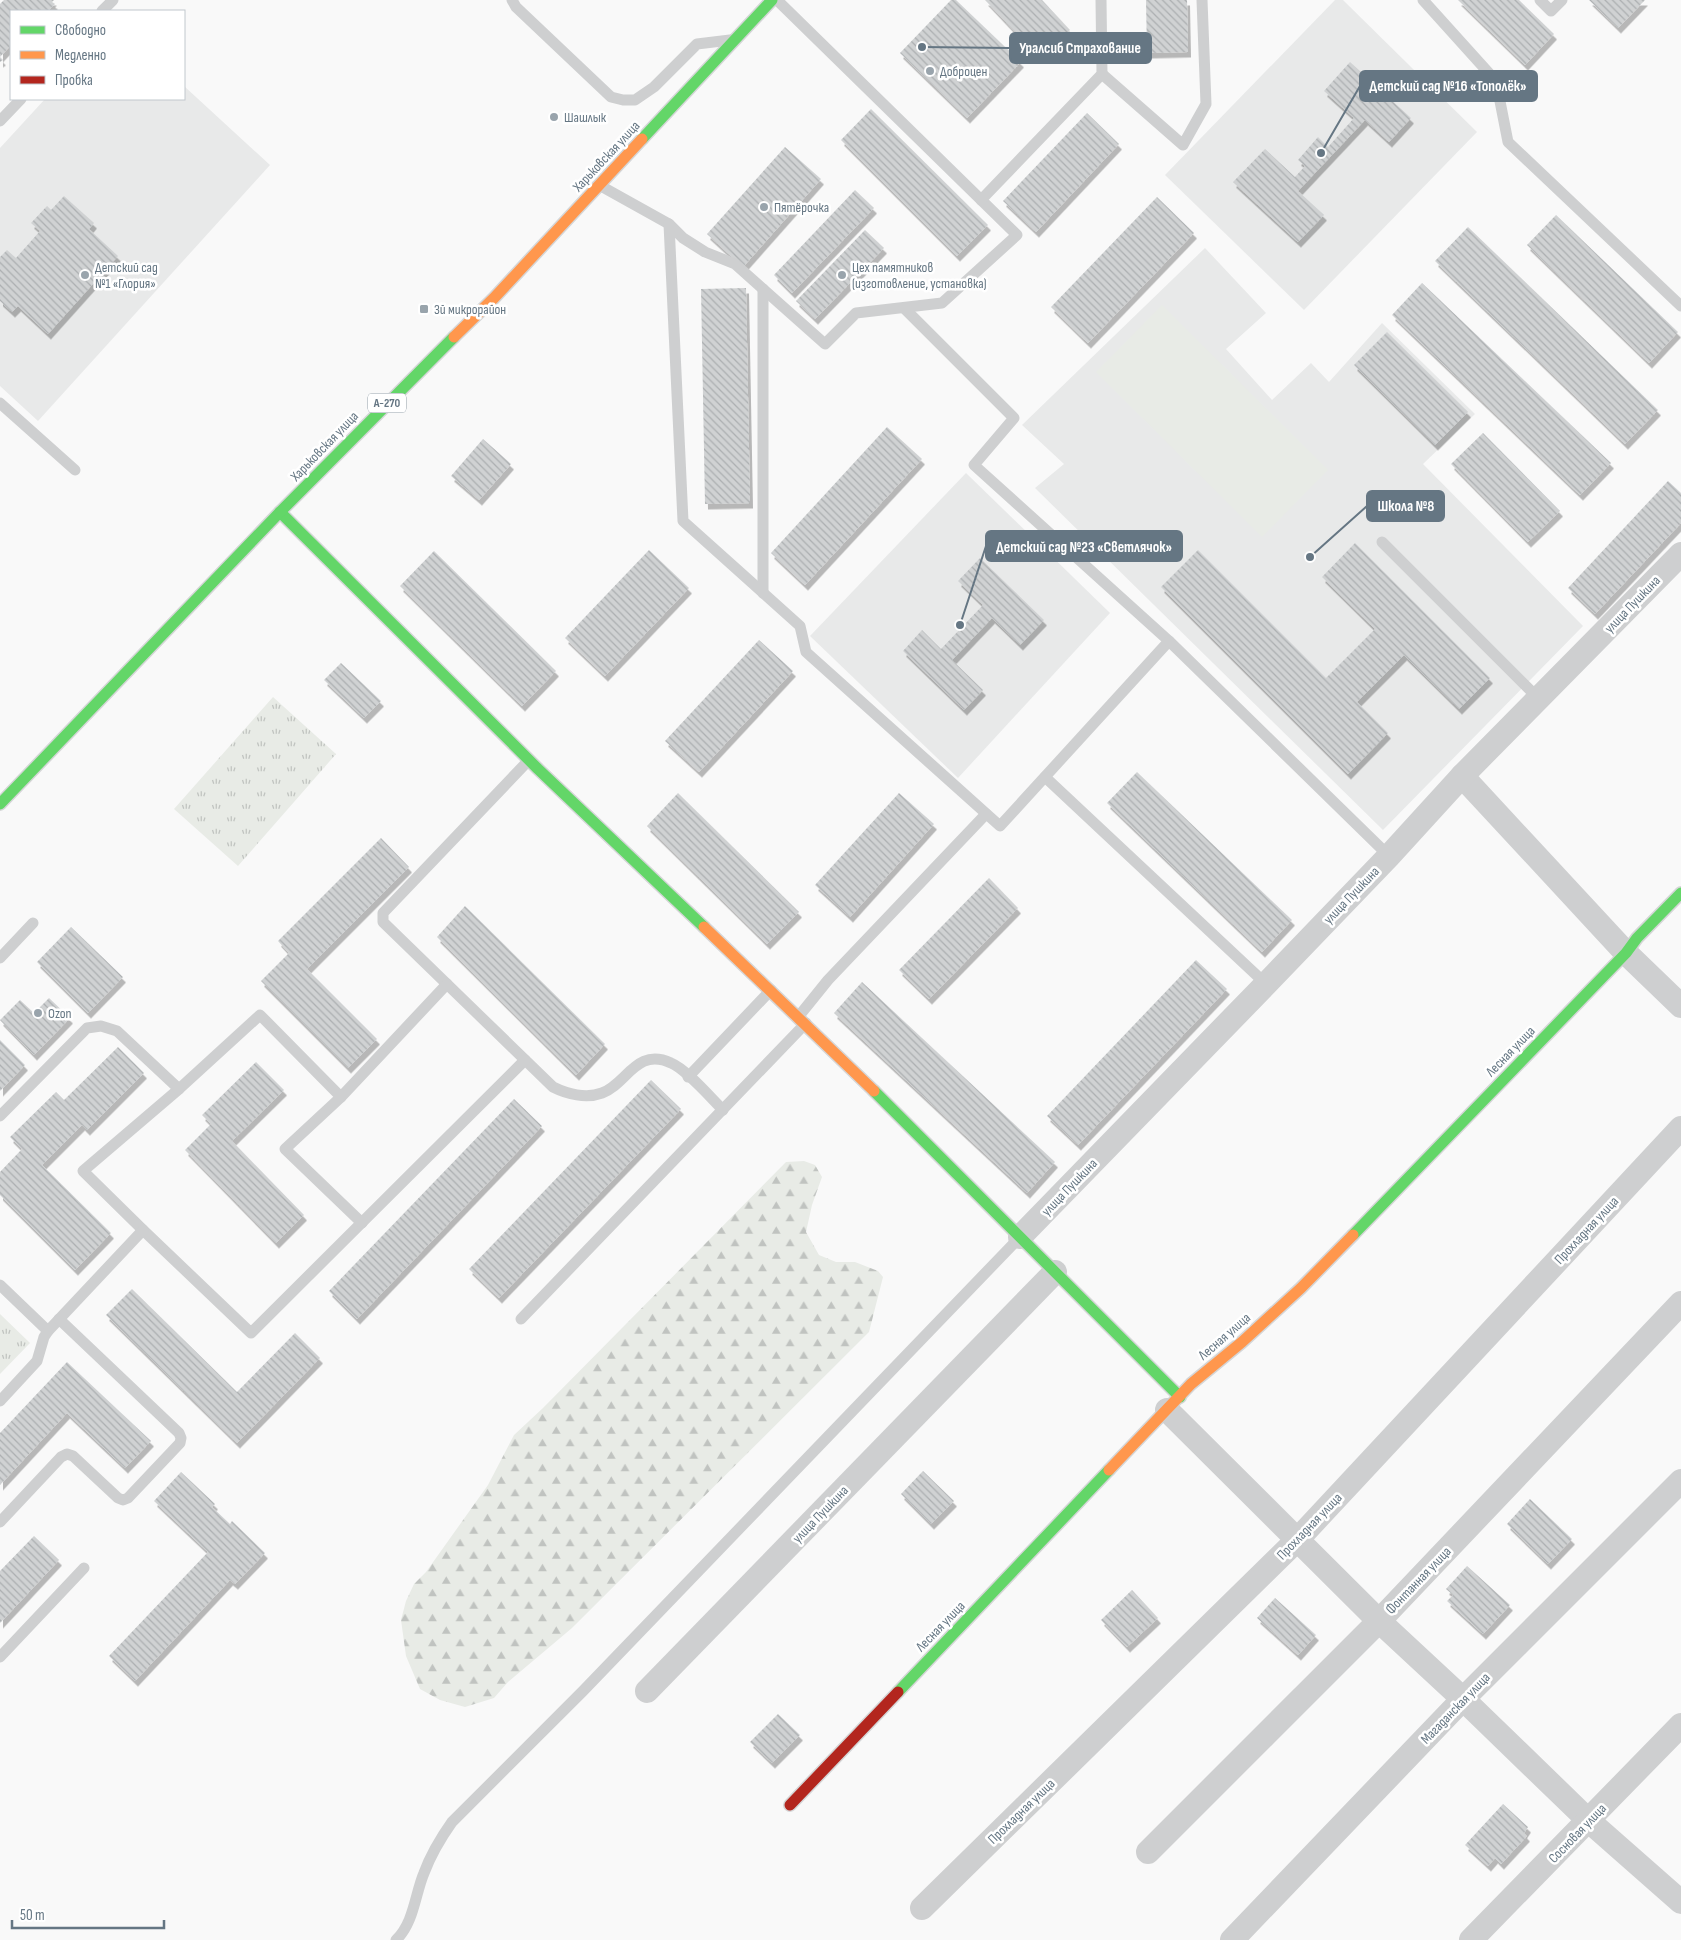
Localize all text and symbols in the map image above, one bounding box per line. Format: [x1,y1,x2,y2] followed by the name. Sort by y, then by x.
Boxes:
[10,10,185,100] legend
[55,21,106,40] text: Свободно
[1010,33,1151,63] callout: Уралсиб Страхование
[1019,39,1141,58] text: Уралсиб Страхование
[55,46,106,65] text: Медленно
[940,63,987,80] place label: Доброцен
[924,65,936,77] marker: Доброцен
[55,71,93,90] text: Пробка
[1360,71,1537,101] callout: Детский сад №16 «Тополёк»
[1369,77,1527,96] text: Детский сад №16 «Тополёк»
[564,109,607,126] place label: Шашлык
[548,111,560,123] marker: Шашлык
[569,117,643,196] street label: Харьковская улица
[774,199,829,216] place label: Пятёрочка
[758,201,770,213] marker: Пятёрочка
[95,259,158,292] place label: Детский сад №1 «Глория»
[852,259,987,292] place label: Цех памятников (изготовление, установка)
[79,269,91,281] marker: Детский сад №1 «Глория»
[836,269,848,281] marker: Цех памятников (изготовление, установка)
[434,301,506,318] place label: 3й микрорайон
[418,303,430,315] marker: 3й микрорайон
[368,393,406,412] road number: А-270
[286,408,362,486] street label: Харьковская улица
[1367,491,1444,521] callout: Школа №8
[1378,497,1434,516] text: Школа №8
[986,531,1182,561] callout: Детский сад №23 «Светлячок»
[996,538,1173,557] text: Детский сад №23 «Светлячок»
[1601,572,1664,637] street label: улица Пушкина
[1320,863,1383,928] street label: улица Пушкина
[48,1005,72,1022] place label: Ozon
[32,1007,44,1019] marker: Ozon
[1481,1023,1539,1081] street label: Лесная улица
[1038,1155,1101,1220] street label: улица Пушкина
[1551,1193,1622,1268] street label: Прохладная улица
[1194,1309,1254,1364] street label: Лесная улица
[789,1482,852,1547] street label: улица Пушкина
[1273,1489,1346,1563] street label: Прохладная улица
[1382,1543,1455,1618] street label: Фонтанная улица
[911,1598,969,1656] street label: Лесная улица
[1417,1669,1494,1748] street label: Магаданская улица
[984,1775,1058,1848] street label: Прохладная улица
[1545,1800,1610,1867] street label: Сосновая улица
[12,1898,165,1930] scale bar
[20,1906,45,1925] text: 50 m

